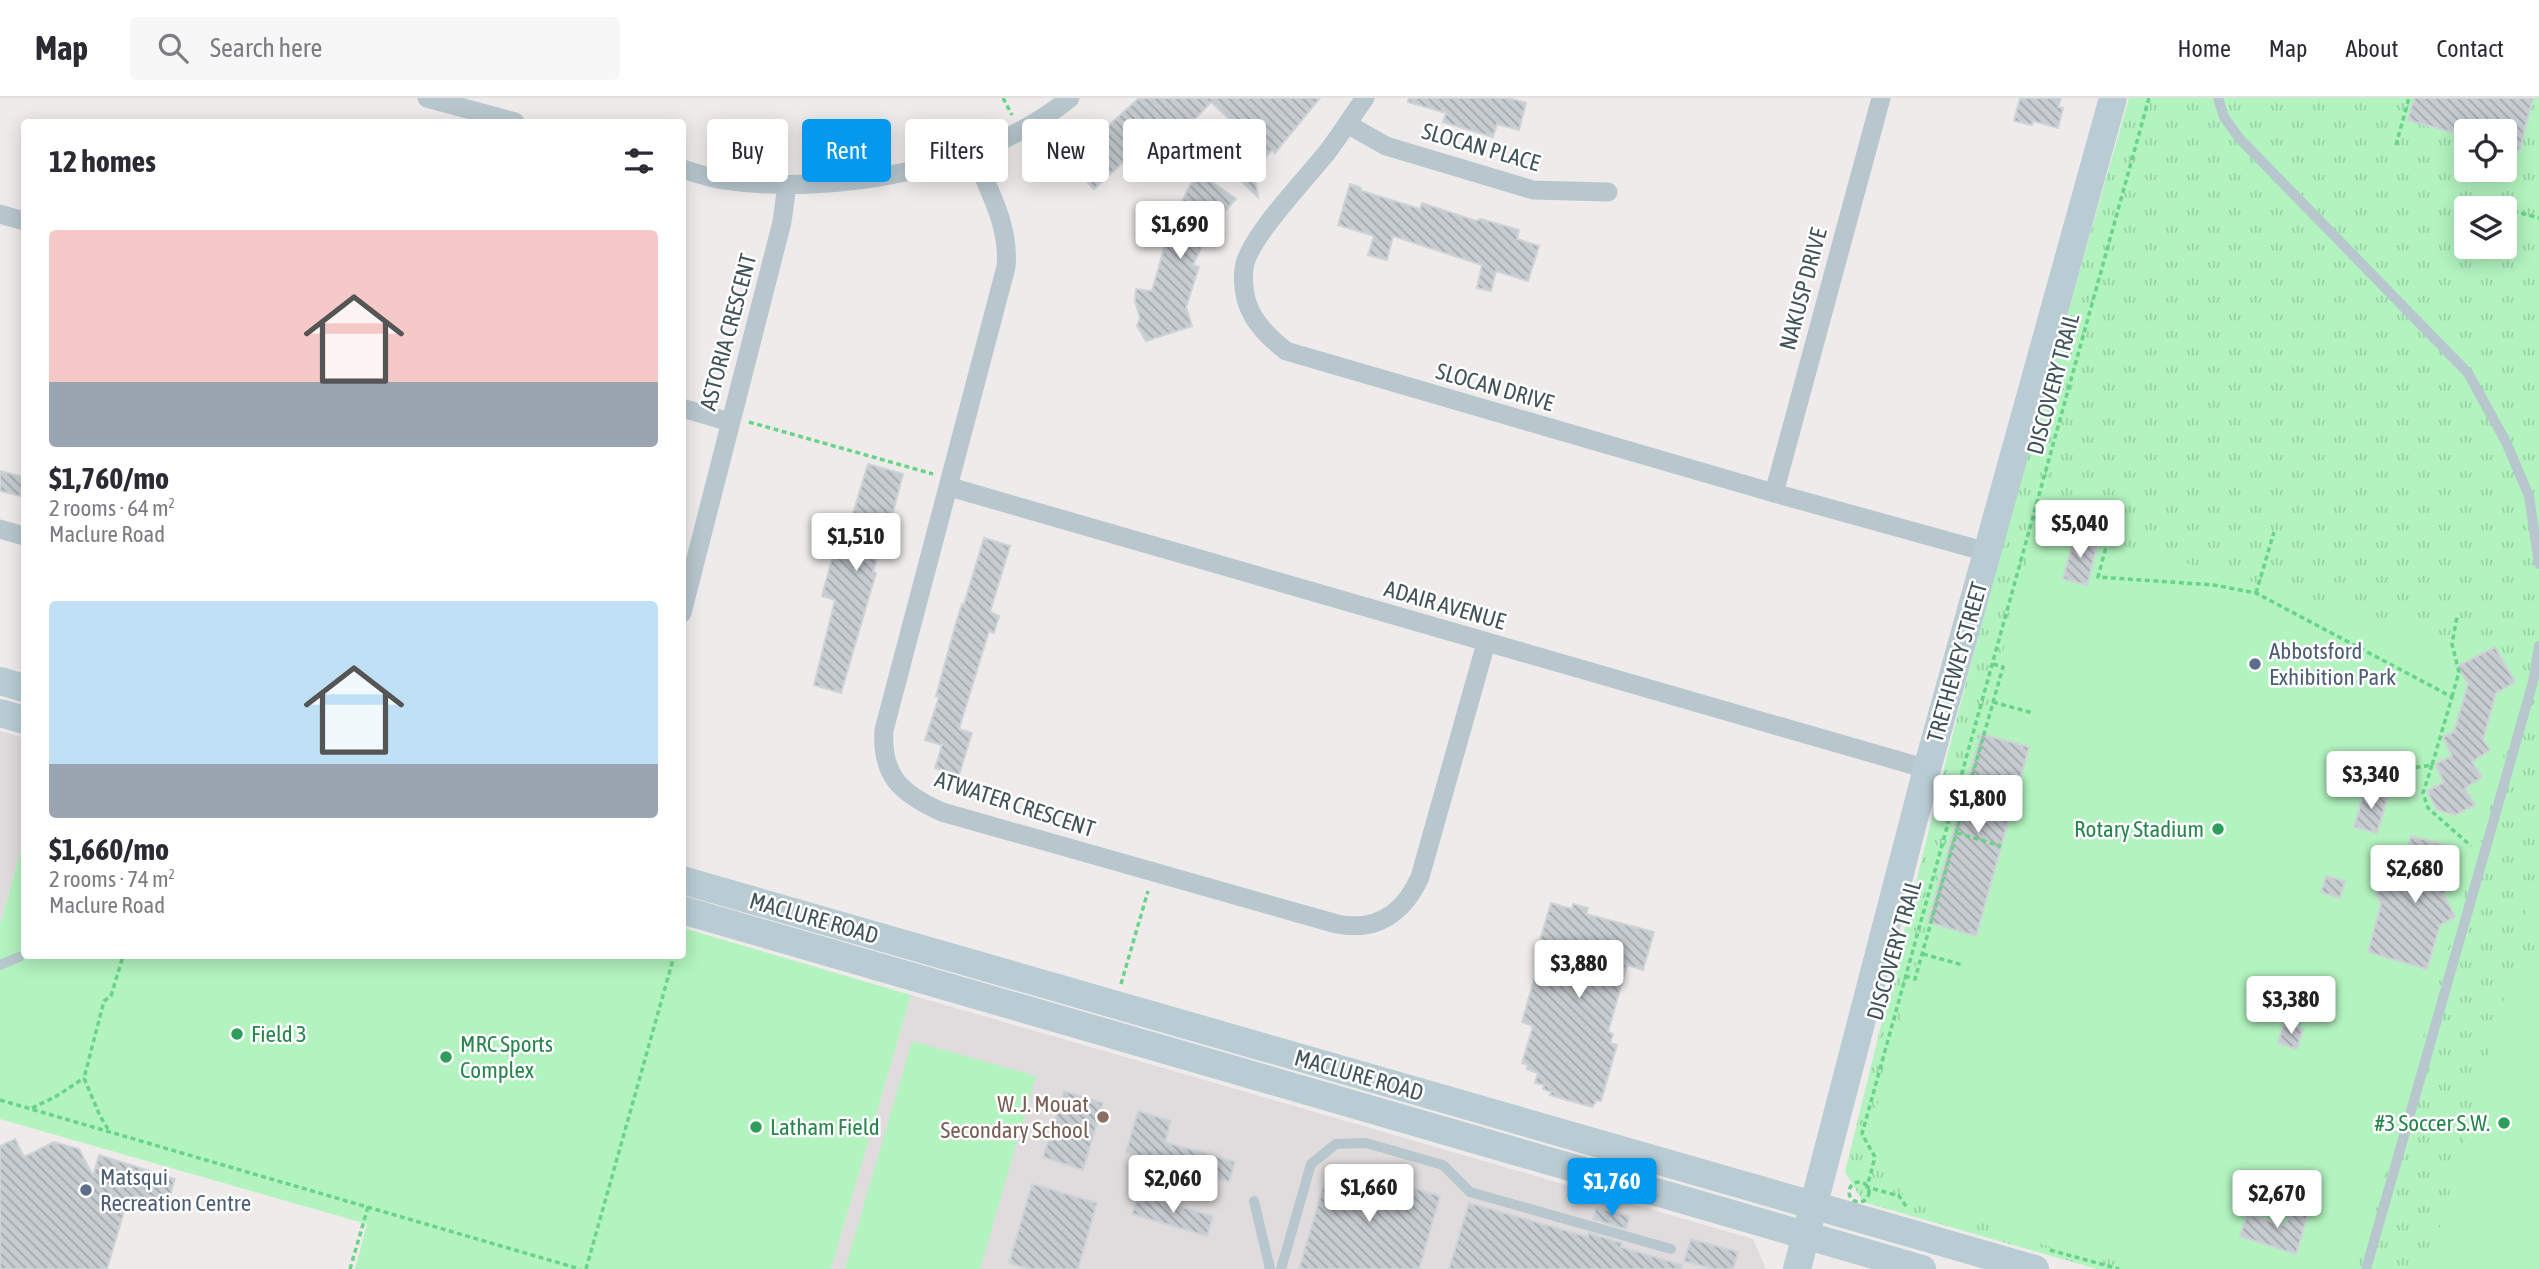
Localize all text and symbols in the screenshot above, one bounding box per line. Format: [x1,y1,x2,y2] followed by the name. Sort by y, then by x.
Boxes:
[130,17,620,80] search box
[35,29,88,67] text: Map
[154,29,192,67] icon: search
[210,33,322,63] text: Search here
[2177,35,2231,62] text: Home
[2269,35,2307,62] text: Map
[2345,35,2398,62] text: About
[2436,35,2504,62] text: Contact
[1419,118,1543,176] street label: SLOCAN PLACE
[707,119,788,182] chip: Buy
[802,119,891,182] chip: Rent
[905,119,1008,182] chip: Filters
[1022,119,1109,182] chip: New
[1123,119,1266,182] chip: Apartment
[2454,119,2517,259] map controls
[2454,119,2517,182] button: locate
[620,142,658,180] icon: filters
[49,144,156,178] text: 12 homes
[2454,196,2517,259] button: layers
[1123,202,1237,261] pin: $1,690
[1152,211,1209,237] text: $1,690
[1774,225,1832,353] street label: NAKUSP DRIVE
[695,251,761,413] street label: ASTORIA CRESCENT
[291,276,417,402] icon: home
[2022,311,2084,457] street label: DISCOVERY TRAIL
[1433,358,1557,416] street label: SLOCAN DRIVE
[49,461,169,495] text: $1,760/mo
[49,495,175,521] text: 2 rooms · 64 m²
[2023,500,2137,560] pin: $5,040
[2052,510,2109,536] text: $5,040
[799,514,913,573] pin: $1,510
[49,521,165,547] text: Maclure Road
[828,523,885,549] text: $1,510
[1381,575,1509,635] street label: ADAIR AVENUE
[1922,579,1992,745] street label: TRETHEWEY STREET
[2269,638,2396,690] place label: Abbotsford Exhibition Park
[291,647,417,773] icon: home
[2247,656,2263,672] marker: Abbotsford Exhibition Park
[2314,752,2428,811] pin: $3,340
[2343,761,2400,787] text: $3,340
[932,766,1098,842] street label: ATWATER CRESCENT
[1921,776,2035,835] pin: $1,800
[1950,785,2007,811] text: $1,800
[2074,816,2204,842] place label: Rotary Stadium
[2210,821,2226,837] marker: Rotary Stadium
[49,832,169,866] text: $1,660/mo
[2358,846,2472,905] pin: $2,680
[2387,855,2444,881] text: $2,680
[49,866,175,892] text: 2 rooms · 74 m²
[1862,877,1926,1023] street label: DISCOVERY TRAIL
[747,887,881,949] street label: MACLURE ROAD
[49,892,165,918] text: Maclure Road
[1522,940,1636,1000] pin: $3,880
[1551,950,1608,976] text: $3,880
[2234,976,2348,1036] pin: $3,380
[2263,986,2320,1012] text: $3,380
[251,1021,307,1047] place label: Field 3
[229,1026,245,1042] marker: Field 3
[460,1031,553,1083] place label: MRC Sports Complex
[1292,1044,1426,1106] street label: MACLURE ROAD
[438,1049,454,1065] marker: MRC Sports Complex
[940,1091,1089,1143] place label: W. J. Mouat Secondary School
[1095,1109,1111,1125] marker: W. J. Mouat Secondary School
[2374,1110,2490,1136] place label: #3 Soccer S.W.
[770,1114,880,1140] place label: Latham Field
[2496,1115,2512,1131] marker: #3 Soccer S.W.
[748,1119,764,1135] marker: Latham Field
[1116,1156,1230,1215] pin: $2,060
[1555,1158,1669,1218] pin: $1,760
[100,1164,251,1216] place label: Matsqui Recreation Centre
[1312,1164,1426,1224] pin: $1,660
[1145,1165,1202,1191] text: $2,060
[1584,1168,1641,1194] text: $1,760
[2220,1170,2334,1230] pin: $2,670
[1341,1174,1398,1200] text: $1,660
[2249,1180,2306,1206] text: $2,670
[78,1182,94,1198] marker: Matsqui Recreation Centre

